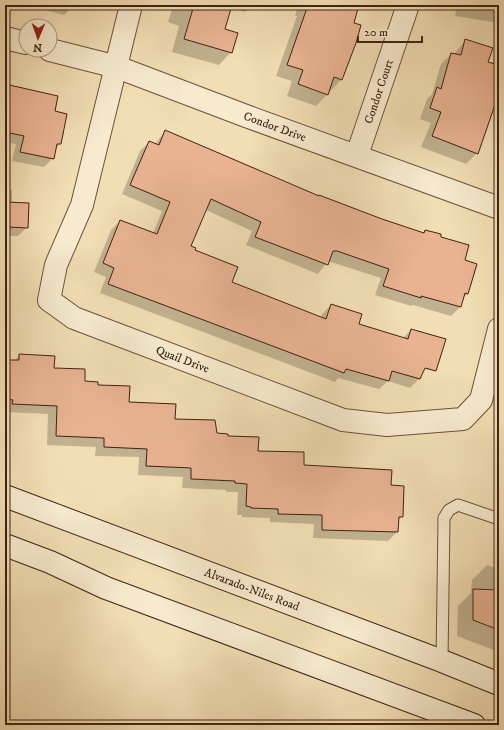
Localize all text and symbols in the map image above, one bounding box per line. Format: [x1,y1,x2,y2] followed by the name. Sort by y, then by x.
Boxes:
[18,18,58,58] north arrow
[358,18,422,44] scale bar
[364,25,388,40] text: 20 m
[33,40,42,54] text: N
[361,57,396,126] street label: Condor Court
[242,108,308,145] street label: Condor Drive
[154,342,211,376] street label: Quail Drive
[202,564,302,614] street label: Alvarado-Niles Road

